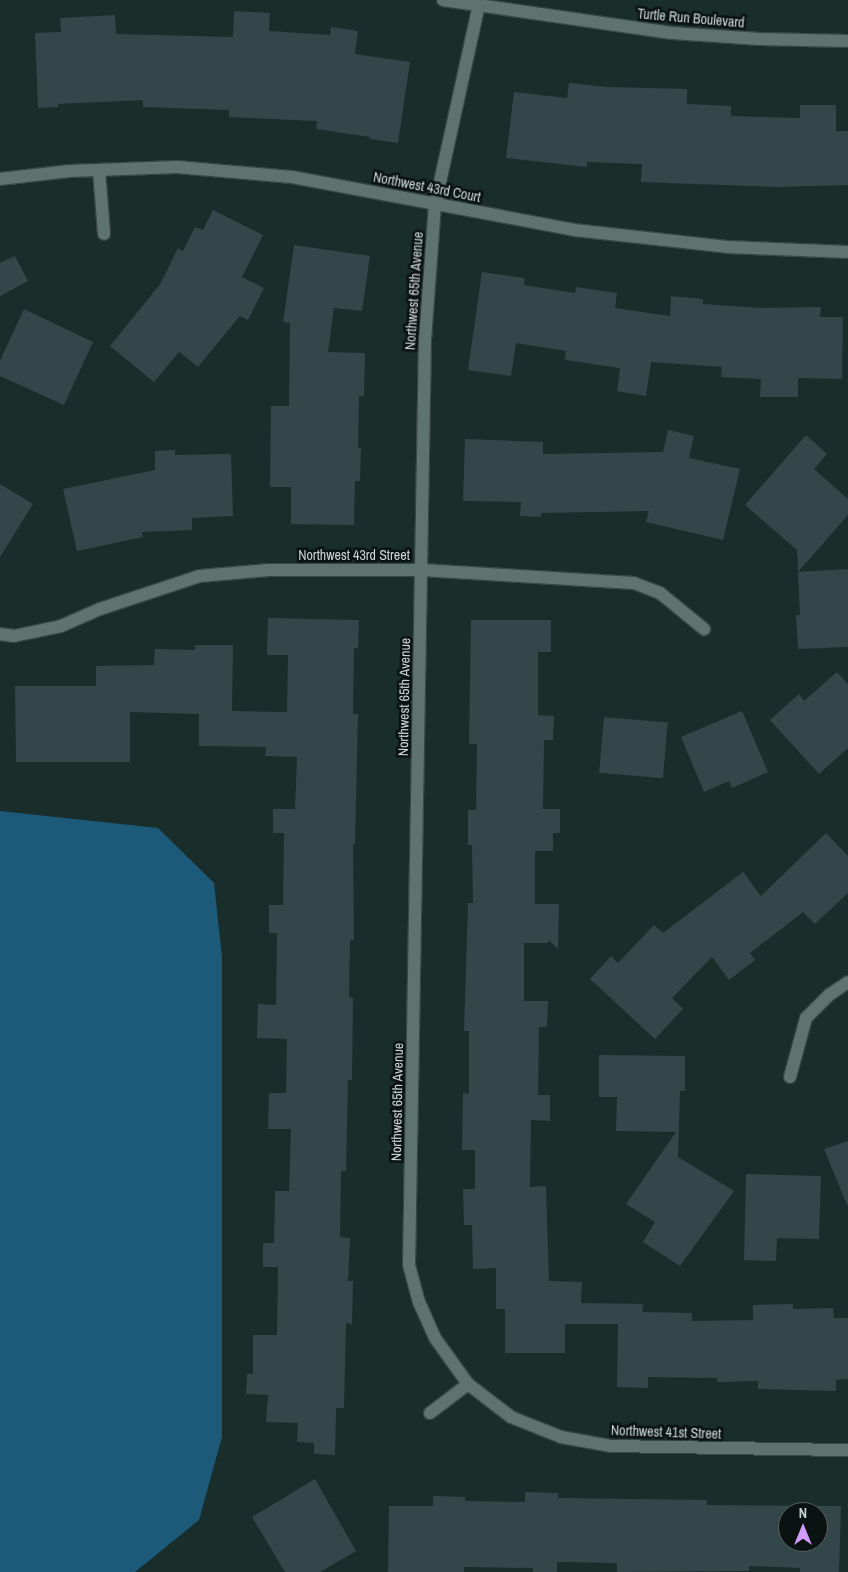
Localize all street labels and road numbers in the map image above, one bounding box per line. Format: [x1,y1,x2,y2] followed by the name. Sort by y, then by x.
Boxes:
[637,5,745,31] street label: Turtle Run Boulevard
[372,168,482,206] street label: Northwest 43rd Court
[401,231,427,351] street label: Northwest 65th Avenue
[298,547,410,563] street label: Northwest 43rd Street
[395,637,413,757] street label: Northwest 65th Avenue
[388,1042,406,1162] street label: Northwest 65th Avenue
[611,1422,721,1442] street label: Northwest 41st Street

